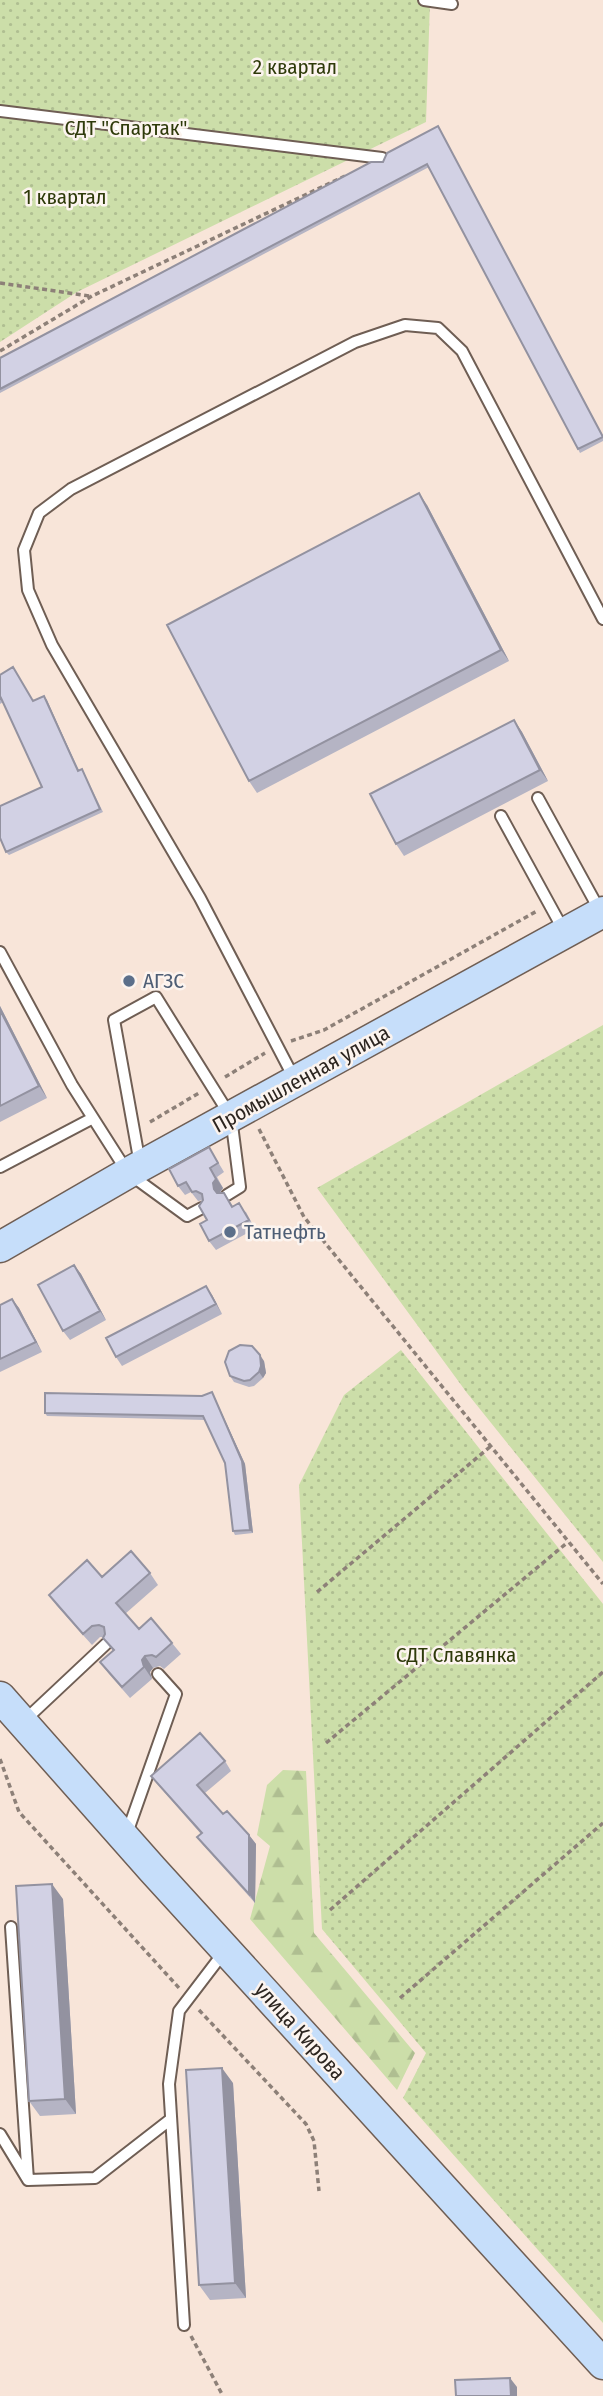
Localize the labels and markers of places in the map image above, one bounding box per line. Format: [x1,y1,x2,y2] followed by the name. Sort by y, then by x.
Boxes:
[143,968,184,994] place label: АГЗС
[121,973,137,989] marker: АГЗС
[244,1219,326,1245] place label: Татнефть
[222,1224,238,1240] marker: Татнефть

